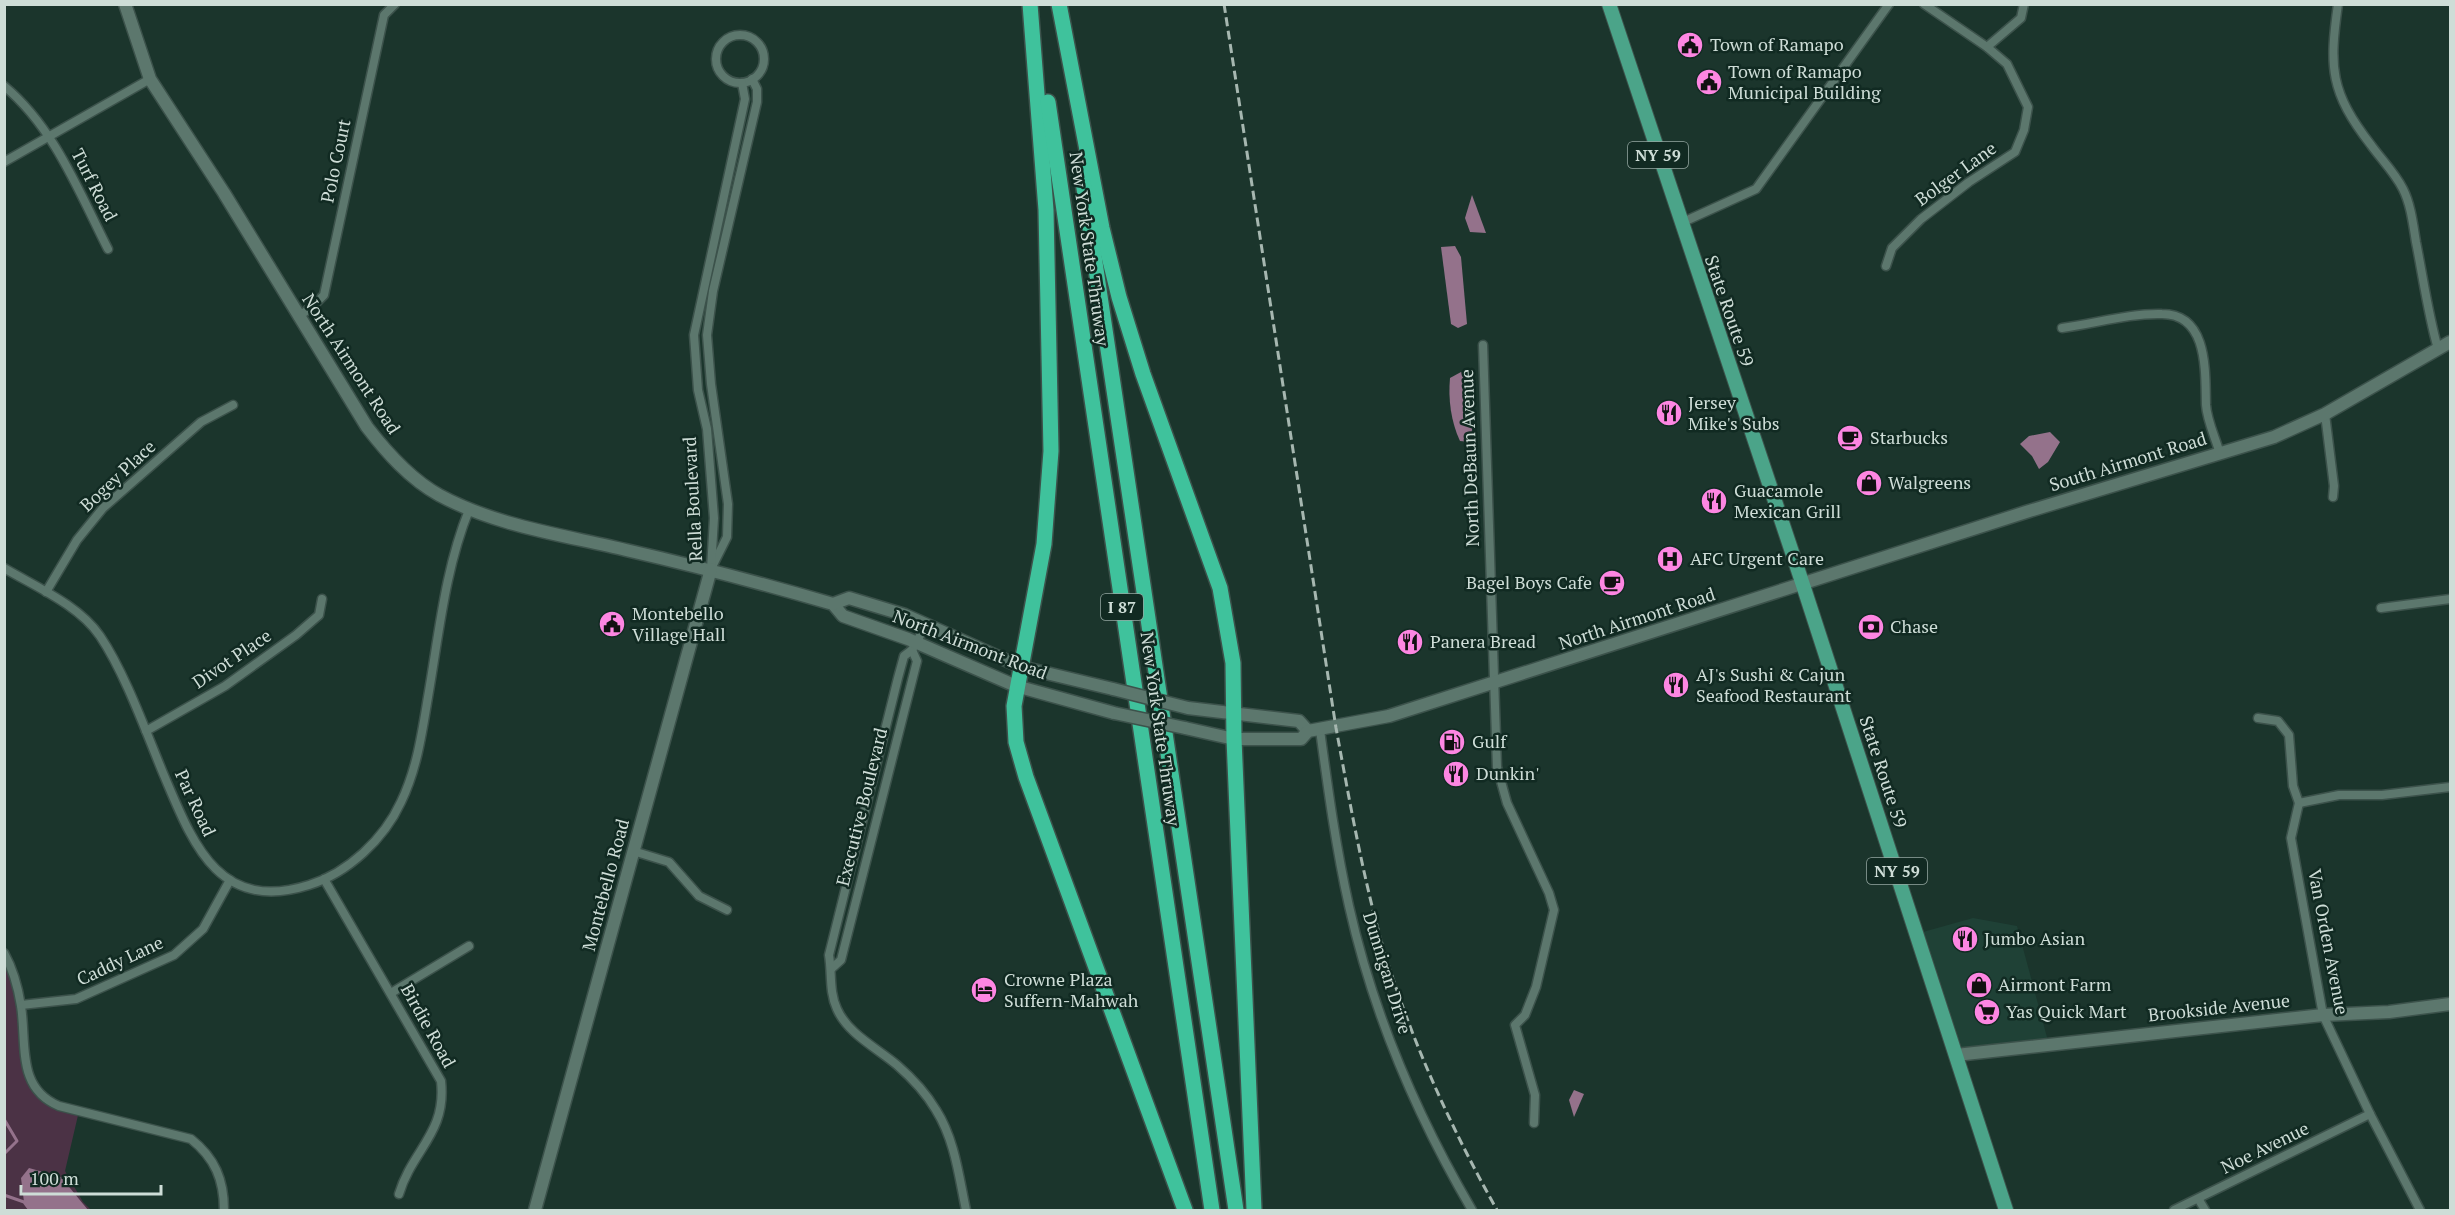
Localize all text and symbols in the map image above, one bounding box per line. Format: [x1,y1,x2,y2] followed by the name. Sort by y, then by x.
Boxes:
[1675,30,1705,60] public building icon: Town of Ramapo
[1710,32,1844,56] place label: Town of Ramapo
[1728,59,1881,104] place label: Town of Ramapo Municipal Building
[1694,67,1724,97] public building icon: Town of Ramapo Municipal Building
[314,116,356,205] street label: Polo Court
[1910,136,2001,211] street label: Bolger Lane
[1628,142,1688,168] road number: NY 59
[66,144,123,225] street label: Turf Road
[1064,150,1116,348] street label: New York State Thruway
[1700,252,1760,370] street label: State Route 59
[297,288,406,438] street label: North Airmont Road
[1454,369,1484,547] street label: North DeBaun Avenue
[1688,390,1780,435] place label: Jersey Mike's Subs
[1654,398,1684,428] restaurant icon: Jersey Mike's Subs
[1835,423,1865,453] cafe icon: Starbucks
[1870,425,1948,449] place label: Starbucks
[2046,426,2209,496] street label: South Airmont Road
[74,434,160,516] street label: Bogey Place
[677,436,707,562] street label: Rella Boulevard
[1854,468,1884,498] shop icon: Walgreens
[1888,470,1971,494] place label: Walgreens
[1734,478,1841,523] place label: Guacamole Mexican Grill
[1699,486,1729,516] restaurant icon: Guacamole Mexican Grill
[1655,544,1685,574] hospital icon: AFC Urgent Care
[1690,546,1824,570] place label: AFC Urgent Care
[1597,568,1627,598] cafe icon: Bagel Boys Cafe
[1466,570,1592,594] place label: Bagel Boys Cafe
[1555,581,1718,655] street label: North Airmont Road
[1101,594,1143,620] road number: I 87
[632,601,726,646] place label: Montebello Village Hall
[890,604,1051,685] street label: North Airmont Road
[597,609,627,639] public building icon: Montebello Village Hall
[1856,612,1886,642] bank icon: Chase
[1890,614,1938,638] place label: Chase
[187,623,276,693] street label: Divot Place
[1395,627,1425,657] restaurant icon: Panera Bread
[1430,629,1536,653] place label: Panera Bread
[1135,630,1187,828] street label: New York State Thruway
[1696,662,1852,707] place label: AJ's Sushi & Cajun Seafood Restaurant
[1661,670,1691,700] restaurant icon: AJ's Sushi & Cajun Seafood Restaurant
[1855,713,1913,831] street label: State Route 59
[830,725,892,888] street label: Executive Boulevard
[1437,727,1467,757] fuel station icon: Gulf
[1472,729,1508,753] place label: Gulf
[1441,759,1471,789] restaurant icon: Dunkin'
[1476,761,1539,785] place label: Dunkin'
[170,765,222,840] street label: Par Road
[576,816,634,954] street label: Montebello Road
[1867,858,1927,884] road number: NY 59
[2303,867,2355,1017] street label: Van Orden Avenue
[1358,909,1418,1037] street label: Dunnigan Drive
[1950,924,1980,954] restaurant icon: Jumbo Asian
[1984,926,2085,950] place label: Jumbo Asian
[72,930,167,991] street label: Caddy Lane
[1004,967,1139,1012] place label: Crowne Plaza Suffern-Mahwah
[1964,970,1994,1000] shop icon: Airmont Farm
[1998,972,2112,996] place label: Airmont Farm
[969,975,999,1005] hotel icon: Crowne Plaza Suffern-Mahwah
[396,979,462,1072] street label: Birdie Road
[2147,988,2291,1026] street label: Brookside Avenue
[1972,997,2002,1027] supermarket icon: Yas Quick Mart
[2006,999,2127,1023] place label: Yas Quick Mart
[2217,1115,2313,1179] street label: Noe Avenue
[21,1158,160,1196] scale bar
[30,1166,79,1190] text: 100 m

